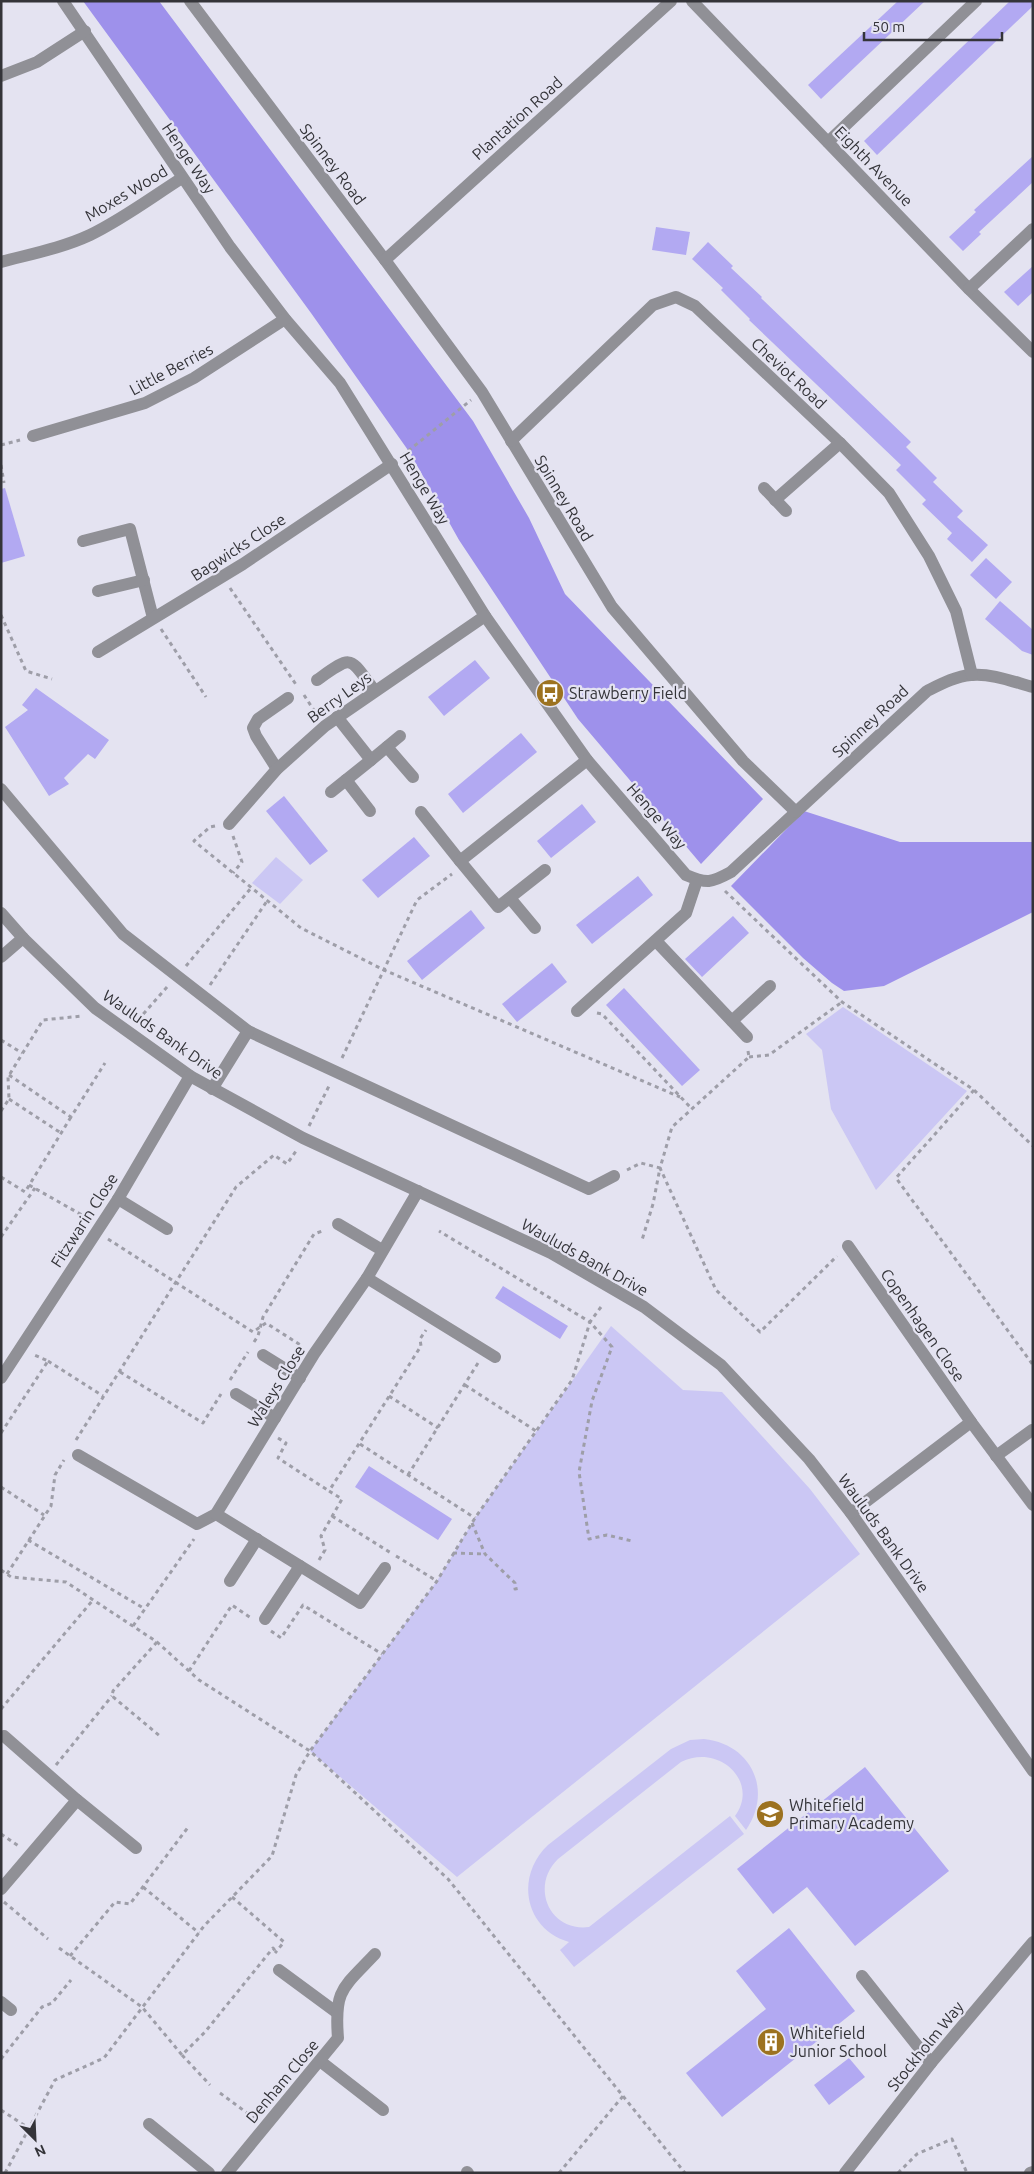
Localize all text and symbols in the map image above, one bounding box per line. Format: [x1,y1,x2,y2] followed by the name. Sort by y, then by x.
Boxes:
[864,10,1002,42] scale bar
[872,18,905,35] text: 50 m
[468,73,566,163] street label: Plantation Road
[159,119,219,197] street label: Henge Way
[297,120,369,208] street label: Spinney Road
[831,122,917,210] street label: Eighth Avenue
[81,161,171,225] street label: Moxes Wood
[748,334,830,412] street label: Cheviot Road
[126,339,216,399] street label: Little Berries
[396,449,454,528] street label: Henge Way
[531,452,597,544] street label: Spinney Road
[187,510,289,584] street label: Bagwicks Close
[304,668,374,726] street label: Berry Leys
[535,678,565,708] bus stop icon: Strawberry Field
[828,681,912,761] street label: Spinney Road
[569,684,687,702] place label: Strawberry Field
[624,779,691,853] street label: Henge Way
[100,986,226,1082] street label: Wauluds Bank Drive
[47,1170,121,1270] street label: Fitzwarin Close
[518,1215,652,1299] street label: Wauluds Bank Drive
[877,1265,969,1385] street label: Copenhagen Close
[244,1342,308,1430] street label: Waleys Close
[835,1470,933,1596] street label: Wauluds Bank Drive
[789,1796,914,1832] place label: Whitefield Primary Academy
[755,1799,785,1829] school or university icon: Whitefield Primary Academy
[883,1997,967,2094] street label: Stockholm Way
[790,2024,887,2060] place label: Whitefield Junior School
[756,2027,786,2057] building icon: Whitefield Junior School
[242,2036,322,2126] street label: Denham Close
[10,2114,60,2164] north arrow
[32,2141,48,2160] text: N

